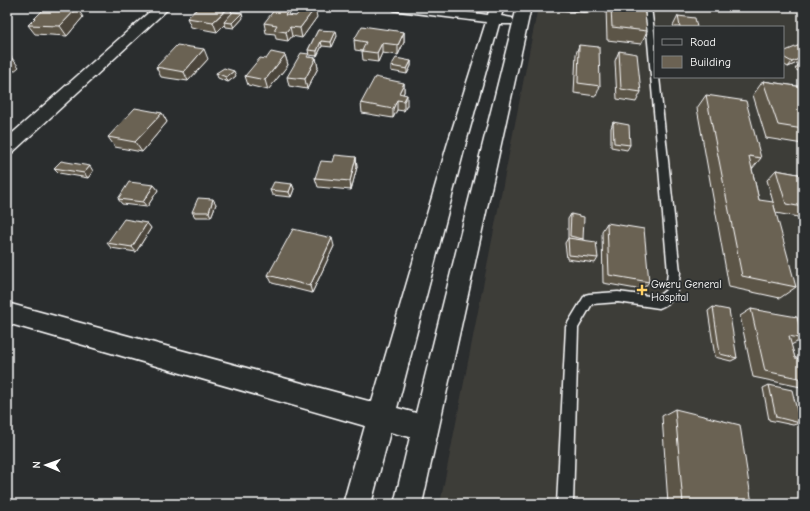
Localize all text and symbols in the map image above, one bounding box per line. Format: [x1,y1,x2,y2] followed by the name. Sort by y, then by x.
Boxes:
[654,26,784,78] legend
[690,35,716,49] text: Road
[690,55,731,69] text: Building
[651,278,722,304] place label: Gweru General Hospital
[636,284,648,296] marker: Gweru General Hospital
[26,445,66,485] north arrow
[30,461,43,468] text: N

